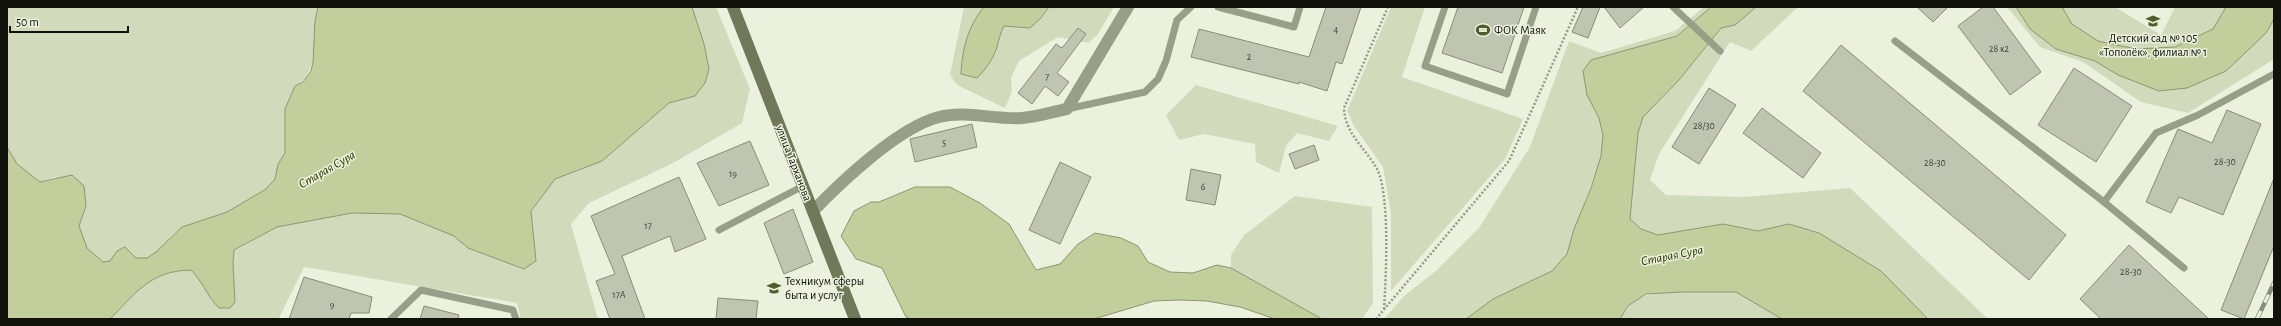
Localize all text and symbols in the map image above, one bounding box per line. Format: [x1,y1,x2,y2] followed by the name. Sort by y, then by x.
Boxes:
[10,8,128,34] scale bar
[2145,13,2161,29] school or university icon: Детский сад № 105 «Тополёк», филиал № 1
[16,16,39,28] text: 50 m
[1475,22,1491,38] sports icon: ФОК Маяк
[1494,24,1547,36] place label: ФОК Маяк
[1334,25,1339,35] house number: 4
[2099,32,2207,58] place label: Детский сад № 105 «Тополёк», филиал № 1
[1989,44,2009,54] house number: 28 к2
[1247,52,1252,62] house number: 2
[1045,72,1049,82] house number: 7
[1693,121,1715,131] house number: 28/30
[773,122,814,204] street label: улица Тарханова
[942,138,946,148] house number: 5
[296,148,358,191] water label: Старая Сура
[2214,157,2236,167] house number: 28-30
[1924,158,1946,168] house number: 28-30
[729,169,737,179] house number: 19
[1201,182,1206,192] house number: 6
[644,221,652,231] house number: 17
[1640,244,1705,268] water label: Старая Сура
[2120,267,2142,277] house number: 28-30
[785,275,864,302] place label: Техникум сферы быта и услуг
[766,280,782,296] school or university icon: Техникум сферы быта и услуг
[612,290,626,300] house number: 17А
[330,300,335,310] house number: 9

